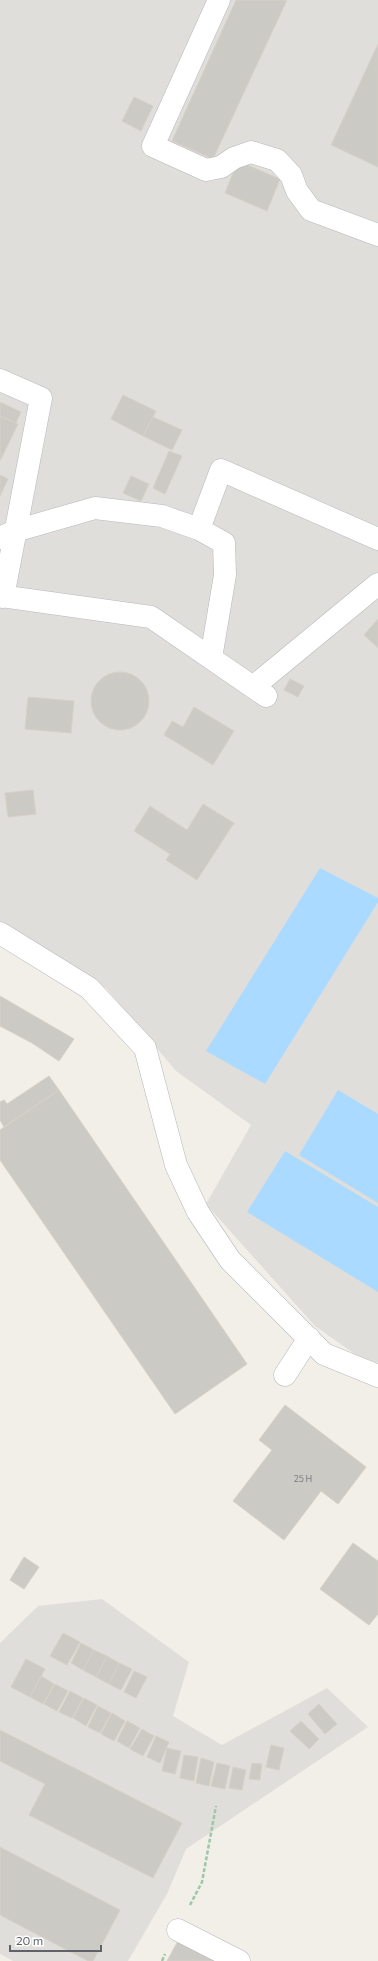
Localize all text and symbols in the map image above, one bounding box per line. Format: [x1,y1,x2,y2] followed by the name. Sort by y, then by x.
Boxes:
[294,1473,312,1484] house number: 25 H
[10,1927,101,1953] scale bar
[16,1933,43,1947] text: 20 m

